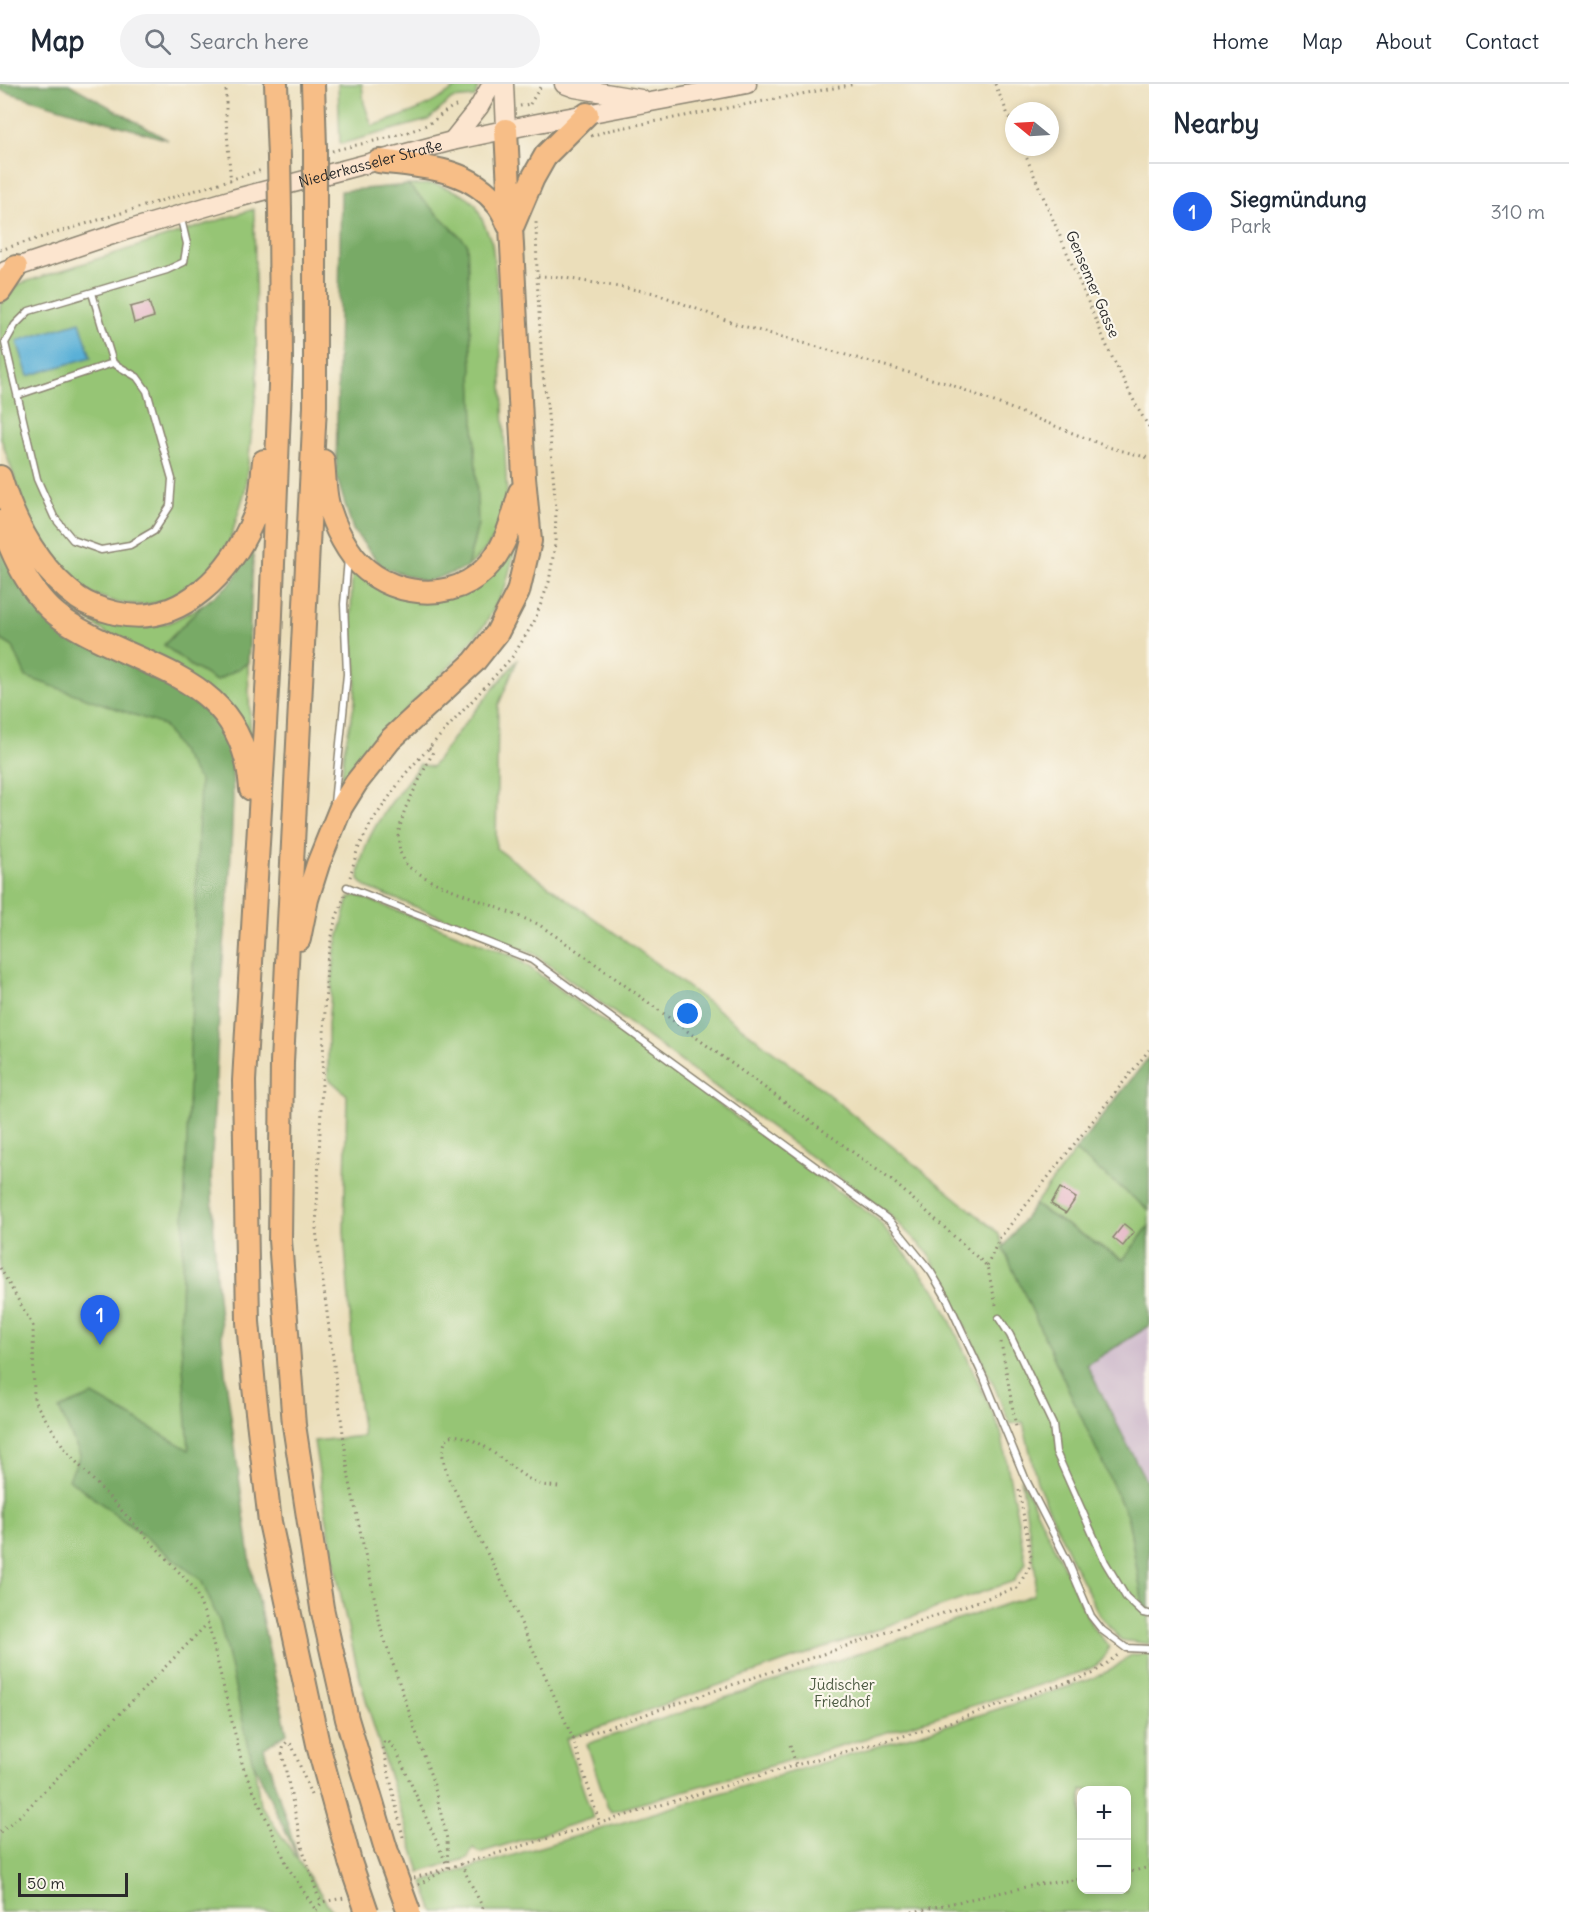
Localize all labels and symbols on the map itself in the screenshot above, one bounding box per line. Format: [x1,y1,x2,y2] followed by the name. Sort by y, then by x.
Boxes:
[1005,102,1059,156] north arrow
[296,135,444,191] street label: Niederkasseler Straße
[1062,228,1124,340] street label: Gensemer Gasse
[673,999,702,1028] your location
[80,1296,120,1345] pin: 1
[809,1675,875,1711] park label: Jüdischer Friedhof
[18,1870,128,1898] scale bar

